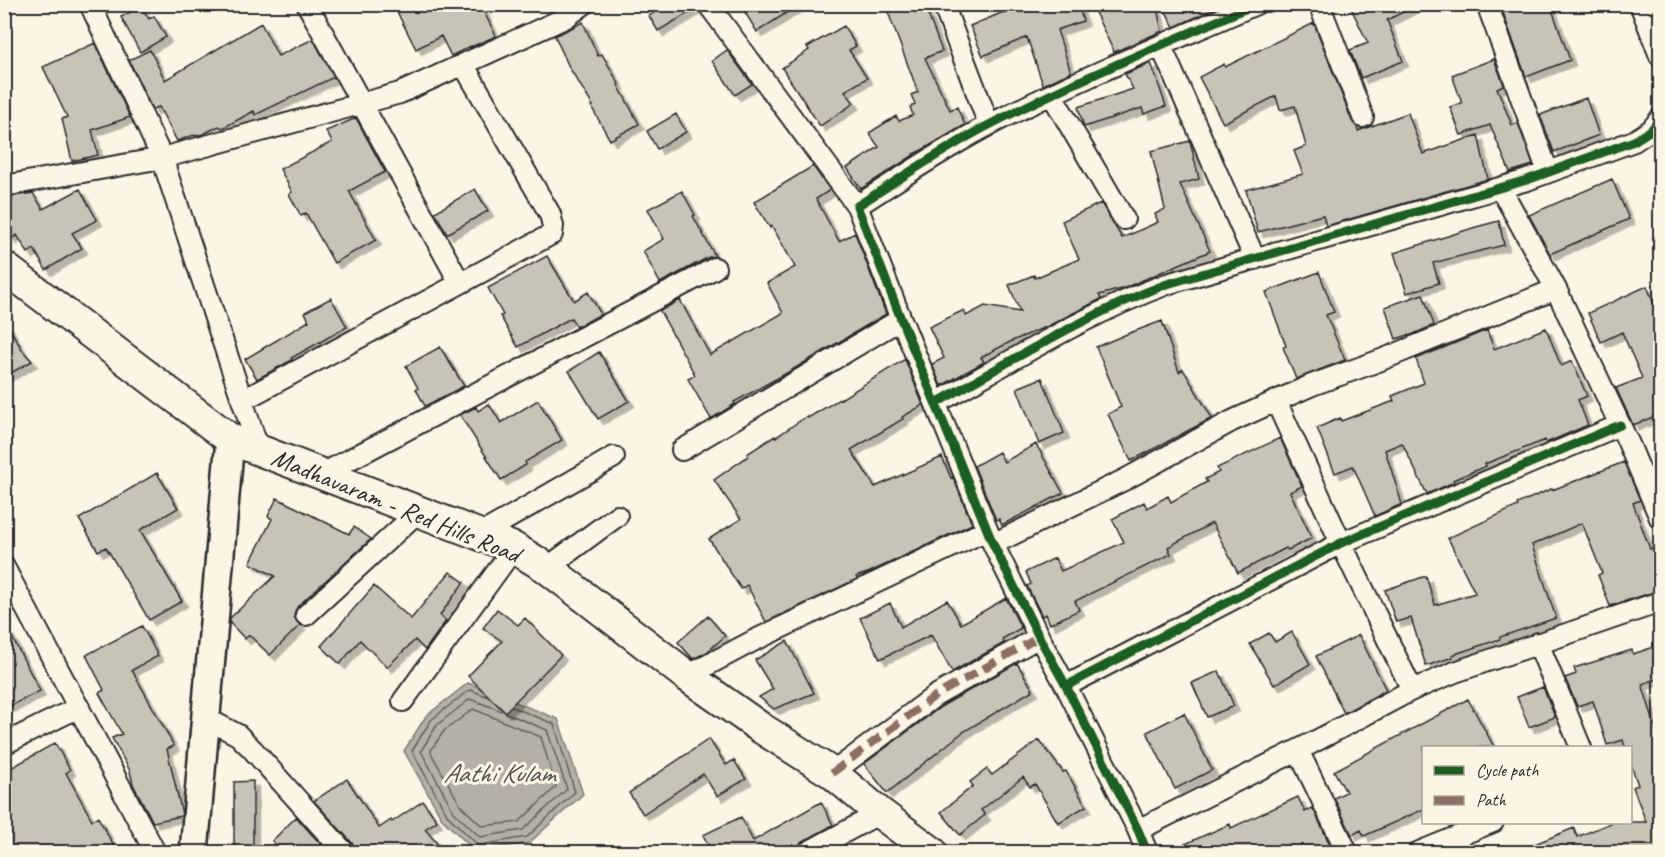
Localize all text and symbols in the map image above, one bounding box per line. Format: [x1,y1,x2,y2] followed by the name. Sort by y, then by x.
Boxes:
[267,441,528,572] street label: Madhavaram - Red Hills Road
[1422,746,1632,824] legend
[443,756,558,790] water label: Aathi Kulam
[1476,759,1539,781] text: Cycle path
[1476,789,1506,811] text: Path

